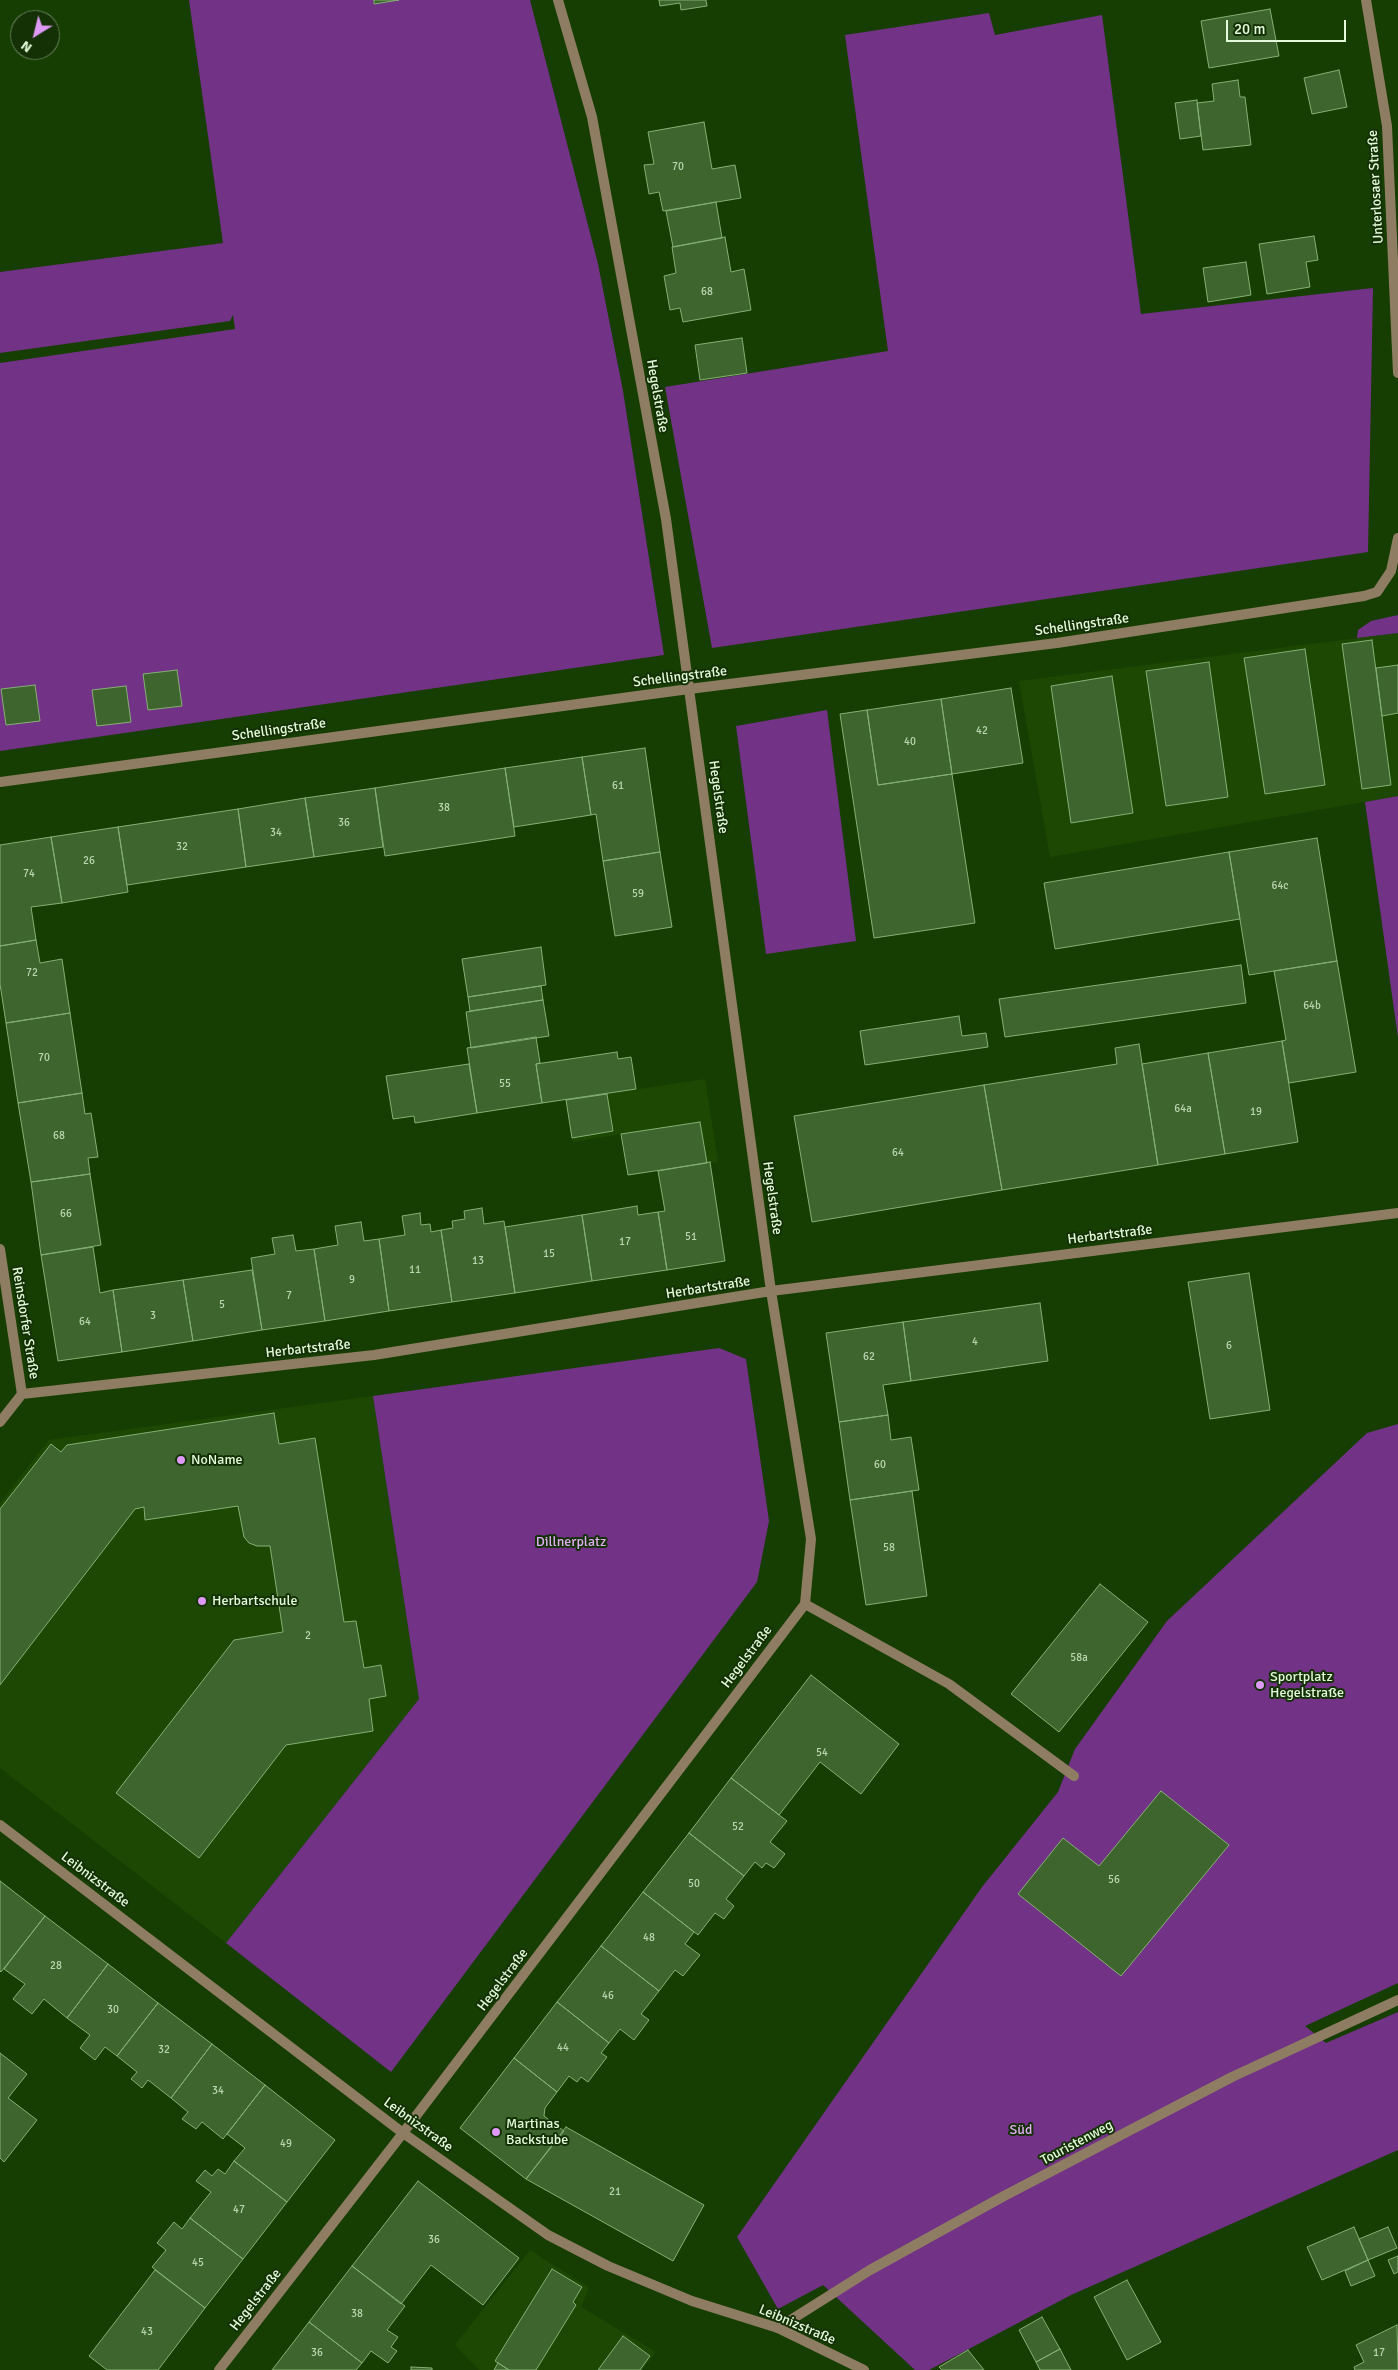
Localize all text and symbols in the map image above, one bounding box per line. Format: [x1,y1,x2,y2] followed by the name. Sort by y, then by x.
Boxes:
[10,10,60,60] north arrow
[1228,10,1348,42] scale bar
[1234,20,1265,38] text: 20 m
[18,37,35,56] text: N
[1365,130,1387,244] street label: Unterlosaer Straße
[672,160,684,174] house number: 70
[701,285,713,299] house number: 68
[642,358,672,434] street label: Hegelstraße
[1034,610,1130,640] street label: Schellingstraße
[632,663,728,691] street label: Schellingstraße
[231,715,327,745] street label: Schellingstraße
[976,724,988,738] house number: 42
[904,735,916,749] house number: 40
[705,759,731,835] street label: Hegelstraße
[612,779,624,793] house number: 61
[438,801,450,815] house number: 38
[338,816,350,830] house number: 36
[270,826,282,840] house number: 34
[176,840,188,854] house number: 32
[83,854,95,868] house number: 26
[23,867,35,881] house number: 74
[1271,879,1289,893] house number: 64c
[632,887,644,901] house number: 59
[26,966,38,980] house number: 72
[1303,999,1321,1013] house number: 64b
[38,1051,50,1065] house number: 70
[499,1077,511,1091] house number: 55
[1174,1102,1192,1116] house number: 64a
[1250,1105,1262,1119] house number: 19
[53,1129,65,1143] house number: 68
[892,1146,904,1160] house number: 64
[759,1160,785,1236] street label: Hegelstraße
[60,1207,72,1221] house number: 66
[1067,1221,1153,1249] street label: Herbartstraße
[685,1230,697,1244] house number: 51
[619,1235,631,1249] house number: 17
[543,1247,555,1261] house number: 15
[472,1254,484,1268] house number: 13
[409,1263,421,1277] house number: 11
[8,1266,42,1380] street label: Reinsdorfer Straße
[349,1273,355,1287] house number: 9
[665,1273,751,1303] street label: Herbartstraße
[286,1289,292,1303] house number: 7
[219,1298,225,1312] house number: 5
[150,1309,156,1323] house number: 3
[79,1315,91,1329] house number: 64
[972,1335,978,1349] house number: 4
[265,1336,351,1362] street label: Herbartstraße
[1226,1339,1232,1353] house number: 6
[863,1350,875,1364] house number: 62
[191,1452,243,1468] place label: NoName
[175,1454,187,1466] marker: NoName
[874,1458,886,1472] house number: 60
[536,1534,606,1550] park label: Dillnerplatz
[883,1541,895,1555] house number: 58
[212,1593,297,1609] place label: Herbartschule
[196,1595,208,1607] marker: Herbartschule
[718,1622,776,1692] street label: Hegelstraße
[305,1629,311,1643] house number: 2
[1070,1651,1088,1665] house number: 58a
[1270,1669,1344,1701] place label: Sportplatz Hegelstraße
[1254,1679,1266,1691] marker: Sportplatz Hegelstraße
[816,1746,828,1760] house number: 54
[732,1820,744,1834] house number: 52
[57,1849,133,1911] street label: Leibnizstraße
[1108,1873,1120,1887] house number: 56
[688,1877,700,1891] house number: 50
[643,1931,655,1945] house number: 48
[474,1945,532,2015] street label: Hegelstraße
[50,1959,62,1973] house number: 28
[602,1989,614,2003] house number: 46
[107,2003,119,2017] house number: 30
[557,2041,569,2055] house number: 44
[158,2043,170,2057] house number: 32
[212,2084,224,2098] house number: 34
[380,2094,456,2156] street label: Leibnizstraße
[506,2116,568,2148] place label: Martinas Backstube
[1038,2117,1116,2169] street label: Touristenweg
[1010,2122,1032,2138] park label: Süd
[490,2126,502,2138] marker: Martinas Backstube
[280,2137,292,2151] house number: 49
[609,2185,621,2199] house number: 21
[233,2203,245,2217] house number: 47
[428,2233,440,2247] house number: 36
[192,2256,204,2270] house number: 45
[227,2266,285,2334] street label: Hegelstraße
[756,2301,838,2349] street label: Leibnizstraße
[351,2307,363,2321] house number: 38
[141,2325,153,2339] house number: 43
[311,2346,323,2360] house number: 36
[1373,2346,1385,2360] house number: 17

